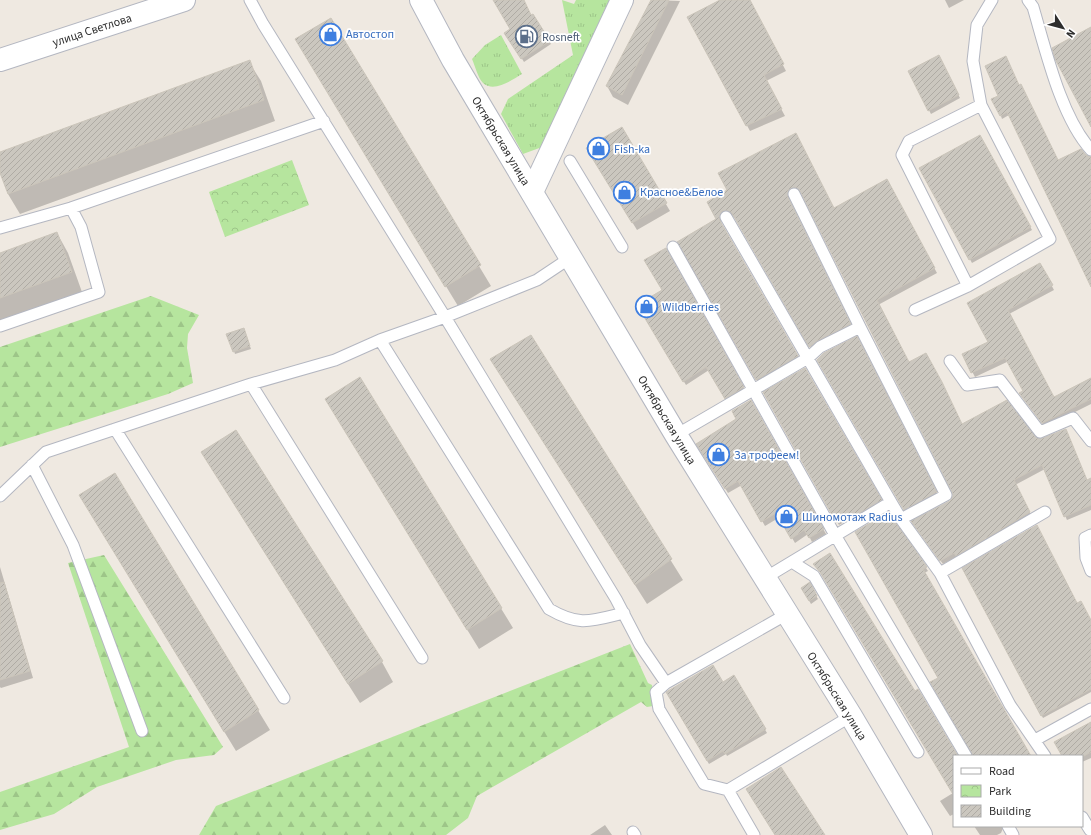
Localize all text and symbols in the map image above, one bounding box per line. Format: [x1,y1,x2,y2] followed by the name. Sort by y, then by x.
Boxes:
[1043,8,1083,48] north arrow
[50,10,134,51] street label: улица Светлова
[318,21,344,47] shop icon: Автостоп
[514,24,540,50] fuel station icon: Rosneft
[346,26,394,43] place label: Автостоп
[1062,26,1079,41] text: N
[542,29,580,46] place label: Rosneft
[467,93,534,189] street label: Октябрьская улица
[586,136,612,162] shop icon: Fish-ka
[614,141,650,158] place label: Fish-ka
[612,179,638,205] shop icon: Красное&Белое
[640,184,723,201] place label: Красное&Белое
[633,294,659,320] shop icon: Wildberries
[662,299,719,316] place label: Wildberries
[633,372,700,468] street label: Октябрьская улица
[705,442,731,468] shop icon: За трофеем!
[734,447,800,464] place label: За трофеем!
[774,504,800,530] shop icon: Шиномотаж Radius
[802,509,902,526] place label: Шиномотаж Radius
[802,649,871,744] street label: Октябрьская улица
[953,755,1083,827] legend
[989,763,1015,780] text: Road
[989,783,1011,800] text: Park
[989,803,1031,820] text: Building

